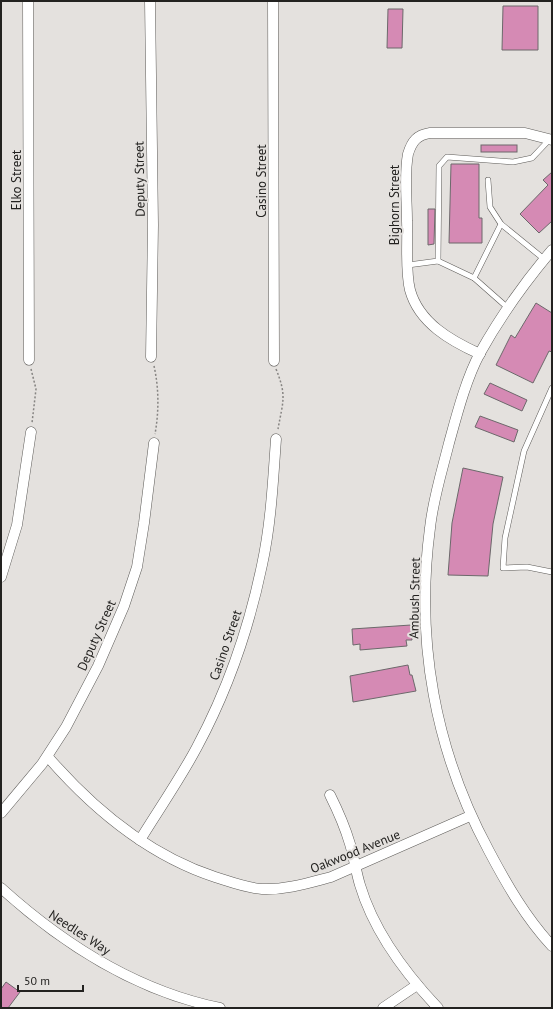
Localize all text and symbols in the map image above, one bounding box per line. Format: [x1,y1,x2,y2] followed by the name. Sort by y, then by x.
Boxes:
[130,140,149,217] street label: Deputy Street
[253,144,270,218] street label: Casino Street
[8,149,25,210] street label: Elko Street
[386,164,403,245] street label: Bighorn Street
[405,557,424,639] street label: Ambush Street
[73,597,120,673] street label: Deputy Street
[205,607,246,683] street label: Casino Street
[308,826,403,877] street label: Oakwood Avenue
[45,906,114,959] street label: Needles Way
[18,967,83,993] scale bar
[24,973,50,988] text: 50 m

